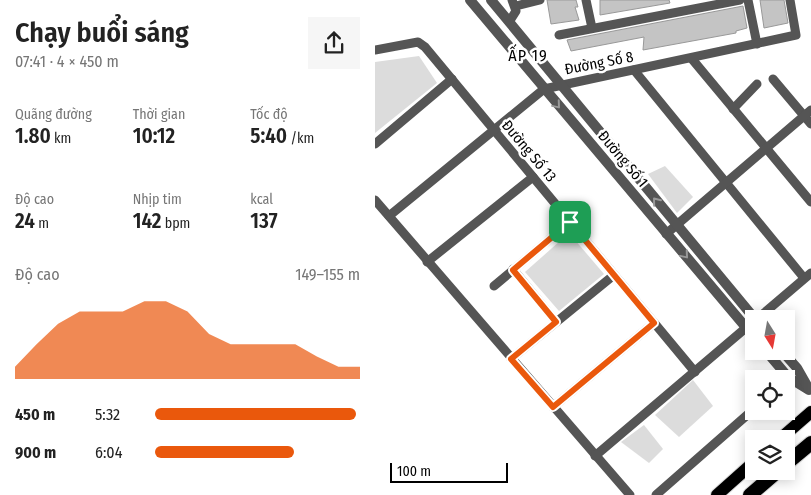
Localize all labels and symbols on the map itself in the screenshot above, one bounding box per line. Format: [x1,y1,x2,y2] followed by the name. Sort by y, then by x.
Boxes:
[508,44,548,65] district label: ẤP 19
[563,48,635,78] street label: Đường Số 8
[551,99,560,108] one-way arrow
[498,117,560,186] street label: Đường Số 13
[594,127,652,191] street label: Đường Số 1
[653,198,661,207] one-way arrow
[549,201,591,243] pin
[679,250,688,259] one-way arrow
[745,310,795,360] north arrow
[390,460,507,483] scale bar

